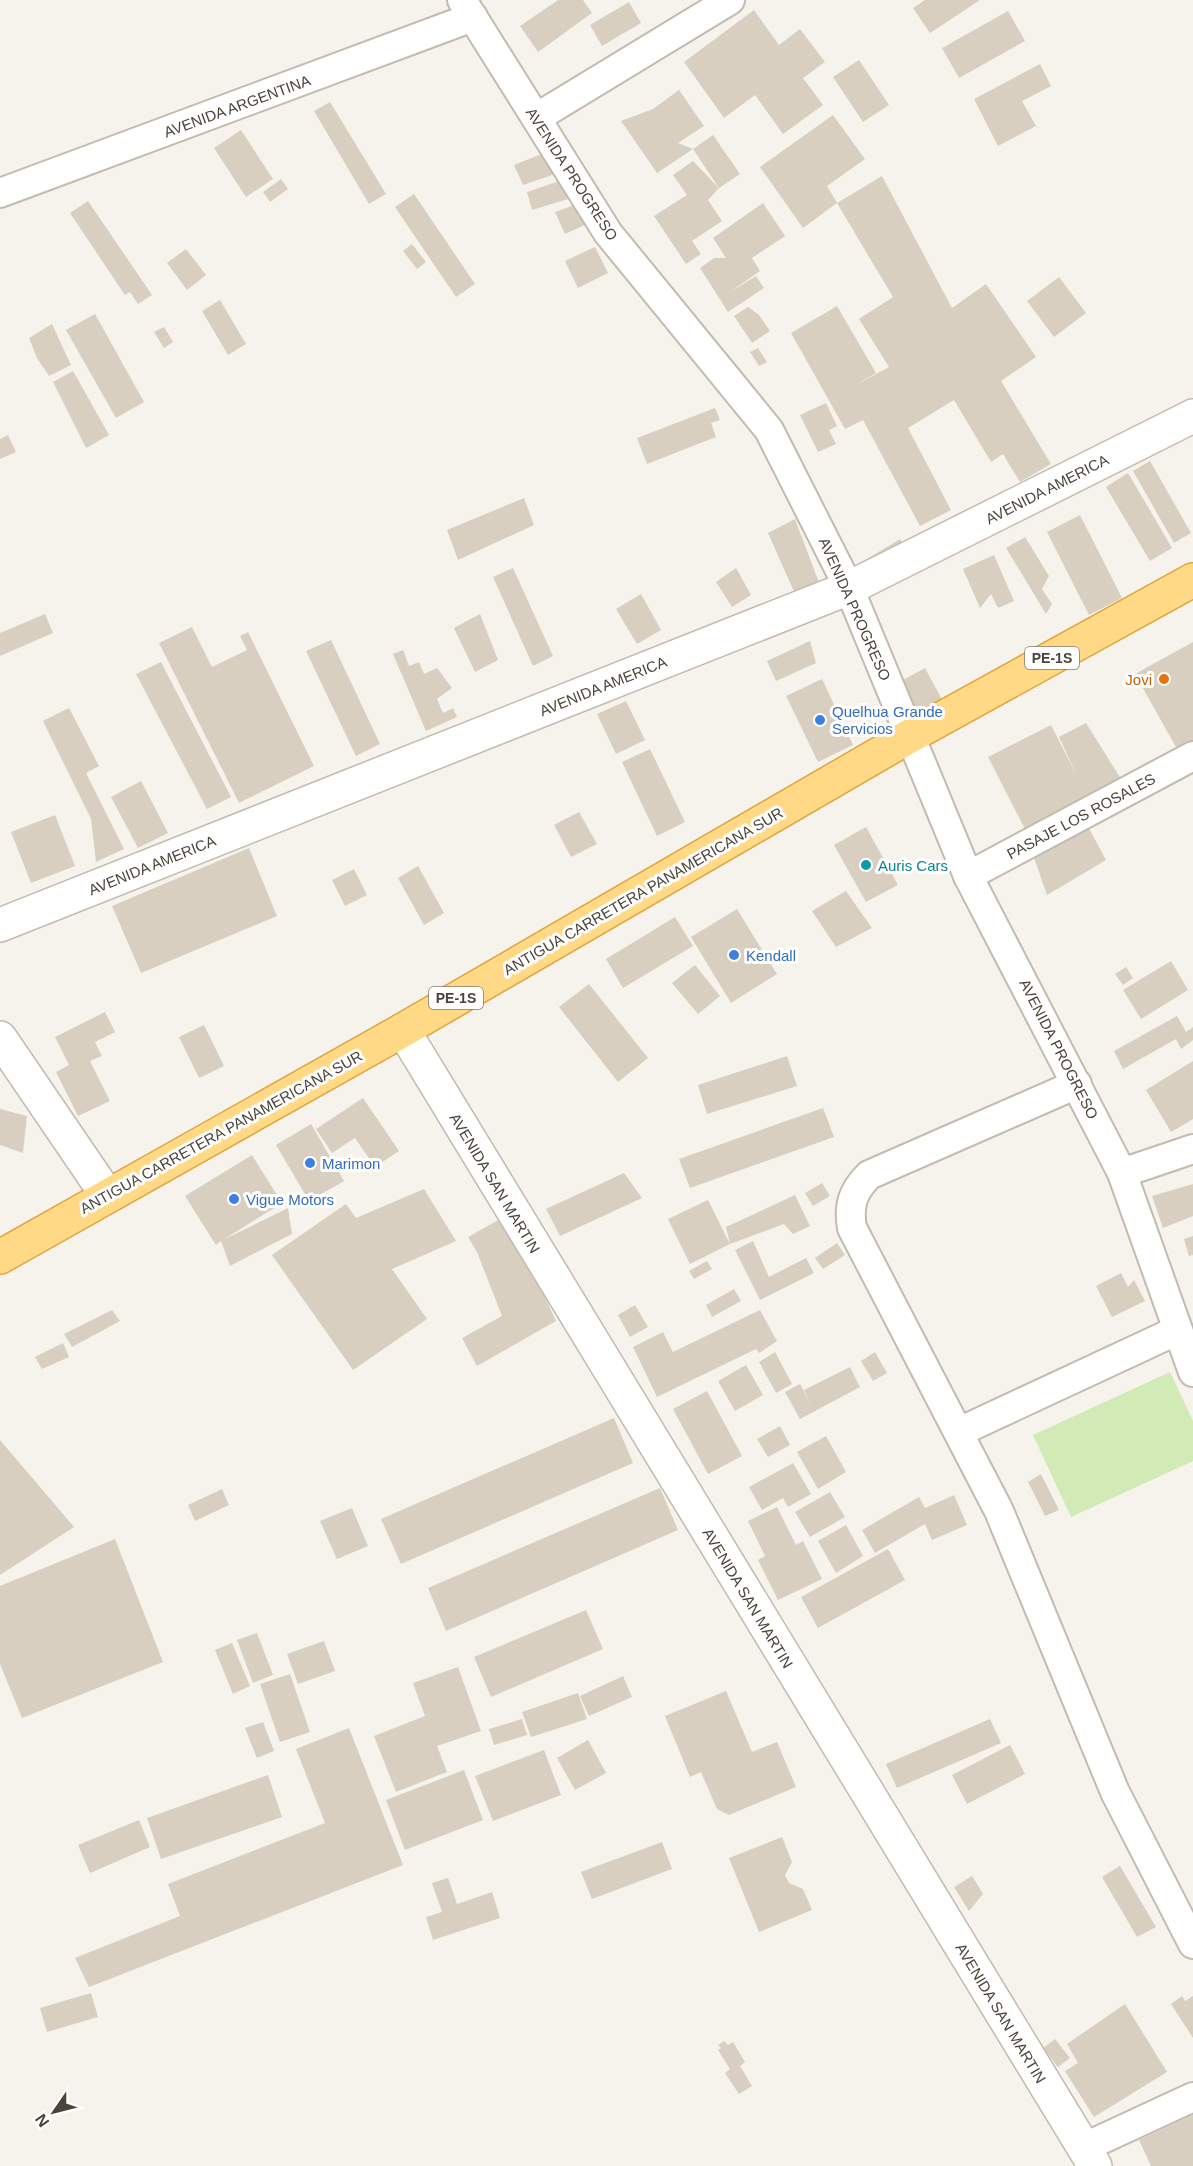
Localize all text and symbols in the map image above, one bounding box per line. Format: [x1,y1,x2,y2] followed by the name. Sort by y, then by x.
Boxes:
[161,72,313,140] street label: AVENIDA ARGENTINA
[523,104,621,244] street label: AVENIDA PROGRESO
[983,451,1111,527] street label: AVENIDA AMERICA
[816,535,894,683] street label: AVENIDA PROGRESO
[1025,647,1079,669] road number: PE-1S
[537,653,669,719] street label: AVENIDA AMERICA
[1125,671,1152,688] place label: Jovi
[1157,672,1171,686] marker: Jovi
[832,703,943,737] place label: Quelhua Grande Servicios
[813,713,827,727] marker: Quelhua Grande Servicios
[1004,770,1158,862] street label: PASAJE LOS ROSALES
[500,804,786,978] street label: ANTIGUA CARRETERA PANAMERICANA SUR
[86,832,218,898] street label: AVENIDA AMERICA
[878,857,948,874] place label: Auris Cars
[859,858,873,872] marker: Auris Cars
[746,947,796,964] place label: Kendall
[727,948,741,962] marker: Kendall
[1016,976,1102,1122] street label: AVENIDA PROGRESO
[429,987,483,1009] road number: PE-1S
[77,1047,365,1217] street label: ANTIGUA CARRETERA PANAMERICANA SUR
[446,1110,544,1256] street label: AVENIDA SAN MARTIN
[322,1155,380,1172] place label: Marimon
[303,1156,317,1170] marker: Marimon
[246,1191,334,1208] place label: Vigue Motors
[227,1192,241,1206] marker: Vigue Motors
[699,1525,797,1671] street label: AVENIDA SAN MARTIN
[952,1940,1050,2086] street label: AVENIDA SAN MARTIN
[24,2082,84,2142] north arrow
[32,2111,52,2130] text: N

